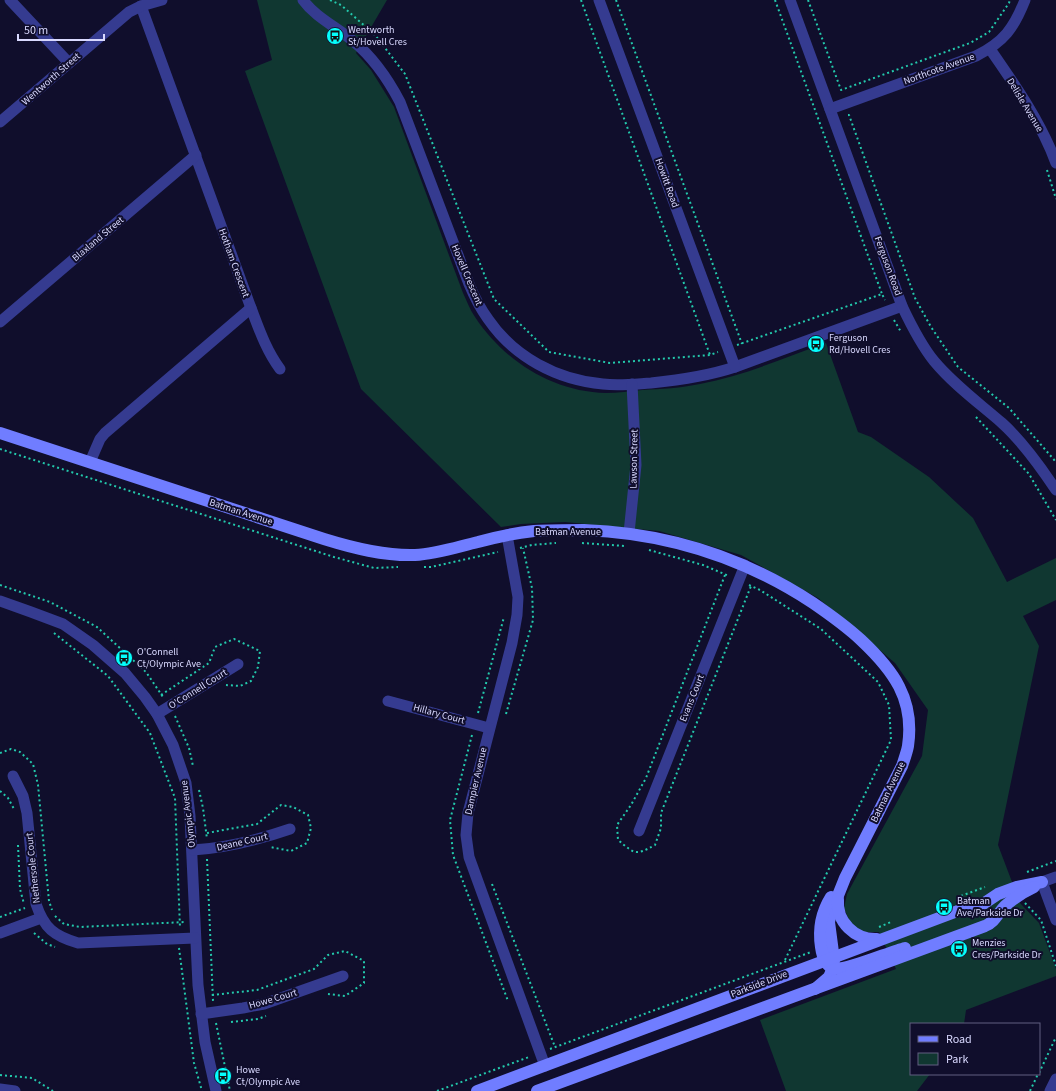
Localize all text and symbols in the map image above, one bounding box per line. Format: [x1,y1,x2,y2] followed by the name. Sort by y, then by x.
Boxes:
[18,16,104,42] scale bar
[24,22,48,39] text: 50 m
[348,23,407,49] place label: Wentworth St/Hovell Cres
[325,26,345,46] bus stop icon: Wentworth St/Hovell Cres
[19,49,84,108] street label: Wentworth Street
[901,50,977,88] street label: Northcote Avenue
[1003,75,1047,135] street label: Delisle Avenue
[652,156,682,210] street label: Howitt Road
[69,213,127,265] street label: Blaxland Street
[215,227,253,300] street label: Hotham Crescent
[871,234,905,298] street label: Ferguson Road
[448,242,486,308] street label: Hovell Crescent
[829,331,890,357] place label: Ferguson Rd/Hovell Cres
[806,334,826,354] bus stop icon: Ferguson Rd/Hovell Cres
[626,429,642,489] street label: Lawson Street
[208,495,274,529] street label: Batman Avenue
[535,525,601,539] street label: Batman Avenue
[137,645,201,671] place label: O'Connell Ct/Olympic Ave
[114,648,134,668] bus stop icon: O'Connell Ct/Olympic Ave
[166,665,231,713] street label: O'Connell Court
[676,672,708,724] street label: Evans Court
[412,700,467,728] street label: Hillary Court
[461,746,491,816] street label: Dampier Avenue
[867,759,909,825] street label: Batman Avenue
[177,780,199,848] street label: Olympic Avenue
[215,829,269,855] street label: Deane Court
[22,831,44,904] street label: Nethersole Court
[957,894,1023,920] place label: Batman Ave/Parkside Dr
[934,897,954,917] bus stop icon: Batman Ave/Parkside Dr
[972,936,1042,962] place label: Menzies Cres/Parkside Dr
[949,939,969,959] bus stop icon: Menzies Cres/Parkside Dr
[729,967,789,1001] street label: Parkside Drive
[247,985,299,1013] street label: Howe Court
[910,1023,1040,1075] legend
[946,1031,972,1048] text: Road
[946,1051,968,1068] text: Park
[236,1063,300,1089] place label: Howe Ct/Olympic Ave
[213,1066,233,1086] bus stop icon: Howe Ct/Olympic Ave

